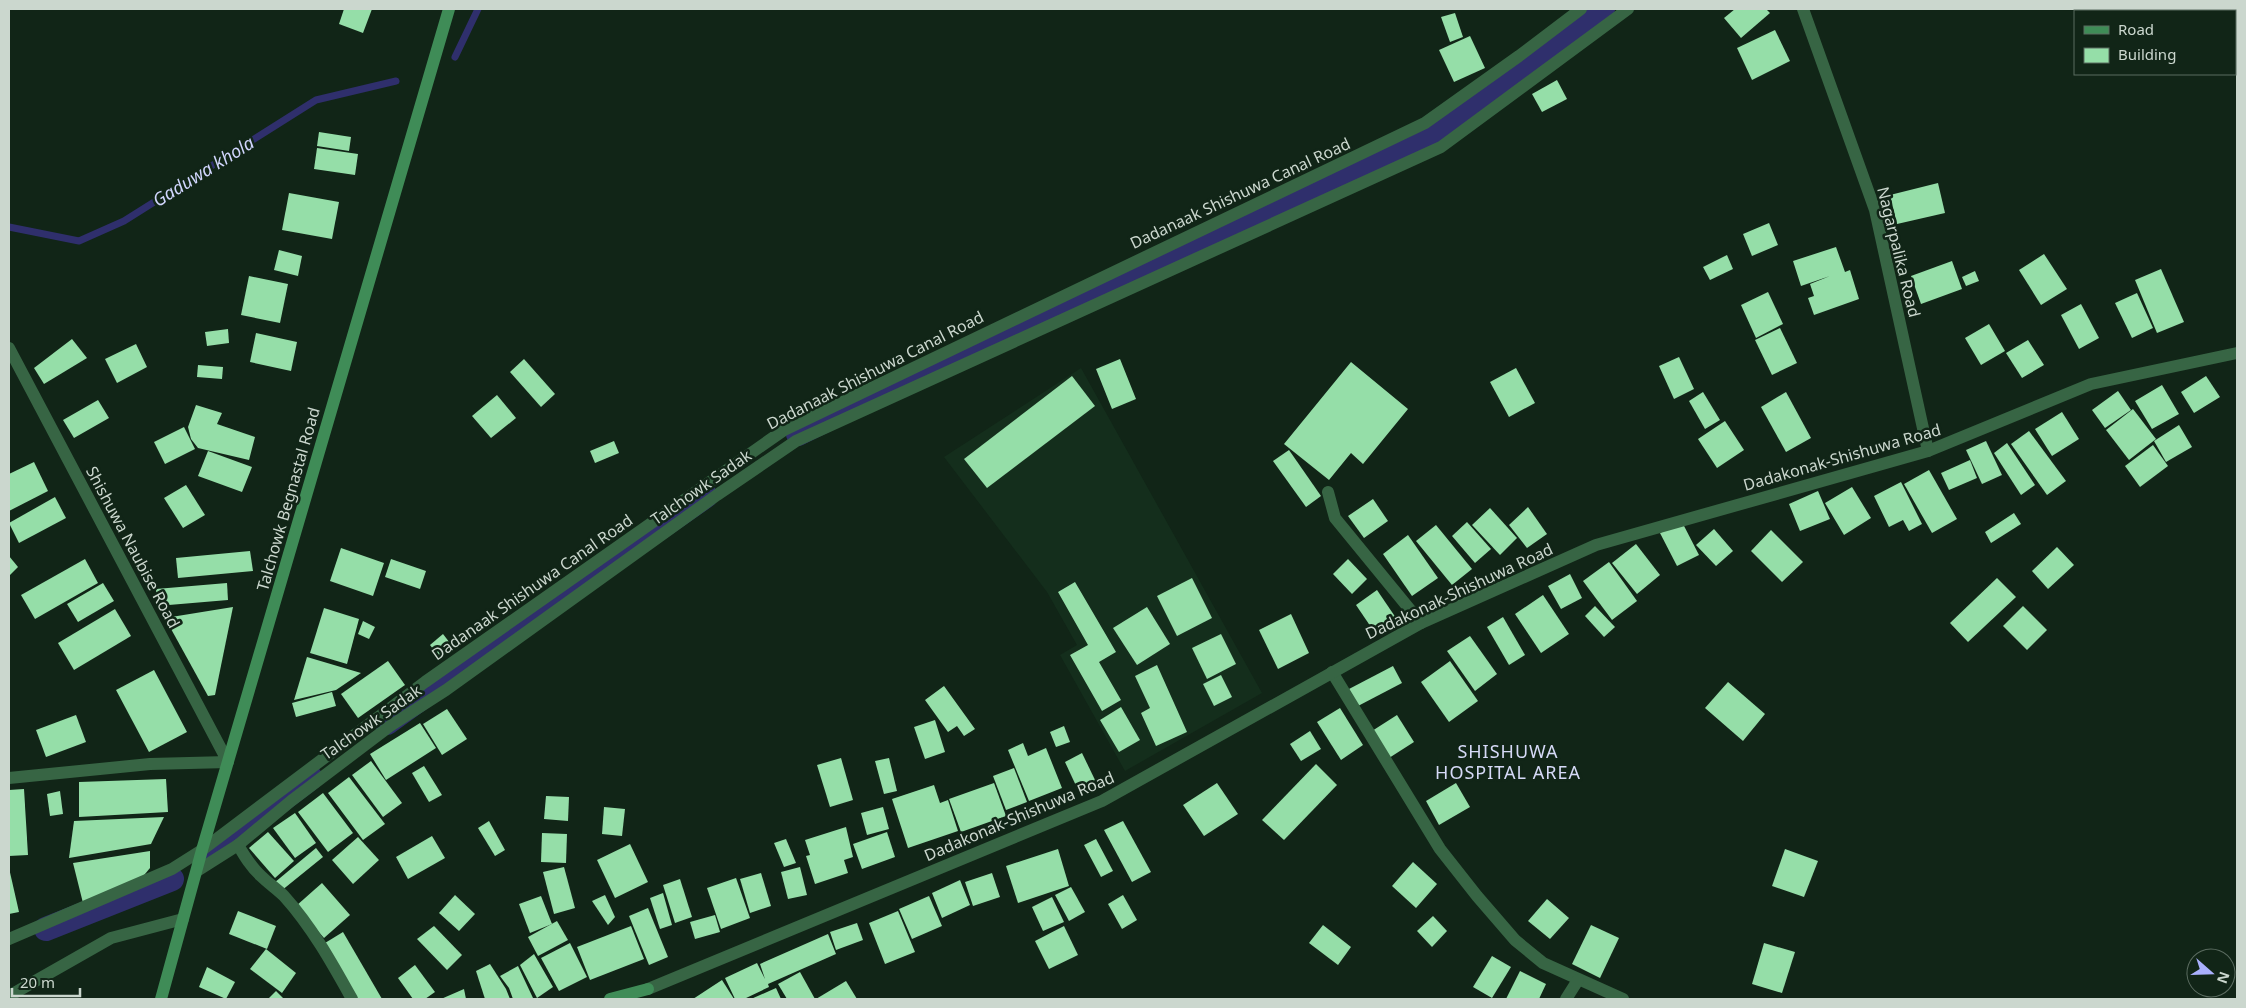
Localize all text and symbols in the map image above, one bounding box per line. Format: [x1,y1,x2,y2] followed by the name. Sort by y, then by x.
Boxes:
[2074,10,2236,75] legend
[2118,19,2154,39] text: Road
[2118,44,2176,64] text: Building
[148,130,258,212] water label: Gaduwa khola
[1126,132,1354,254] street label: Dadanaak Shishuwa Canal Road
[1872,184,1926,320] street label: Nagarpalika Road
[763,306,987,434] street label: Dadanaak Shishuwa Canal Road
[251,405,325,593] street label: Talchowk Begnastal Road
[1741,418,1943,496] street label: Dadakonak-Shishuwa Road
[646,444,756,530] street label: Talchowk Sadak
[81,462,185,632] street label: Shishuwa Naubise Road
[427,509,637,665] street label: Dadanaak Shishuwa Canal Road
[1362,538,1556,644] street label: Dadakonak-Shishuwa Road
[316,679,426,765] street label: Talchowk Sadak
[1435,739,1581,784] district label: SHISHUWA HOSPITAL AREA
[921,766,1117,866] street label: Dadakonak-Shishuwa Road
[2186,948,2236,998] north arrow
[12,966,80,998] scale bar
[2213,969,2235,986] text: N
[20,972,55,992] text: 20 m

